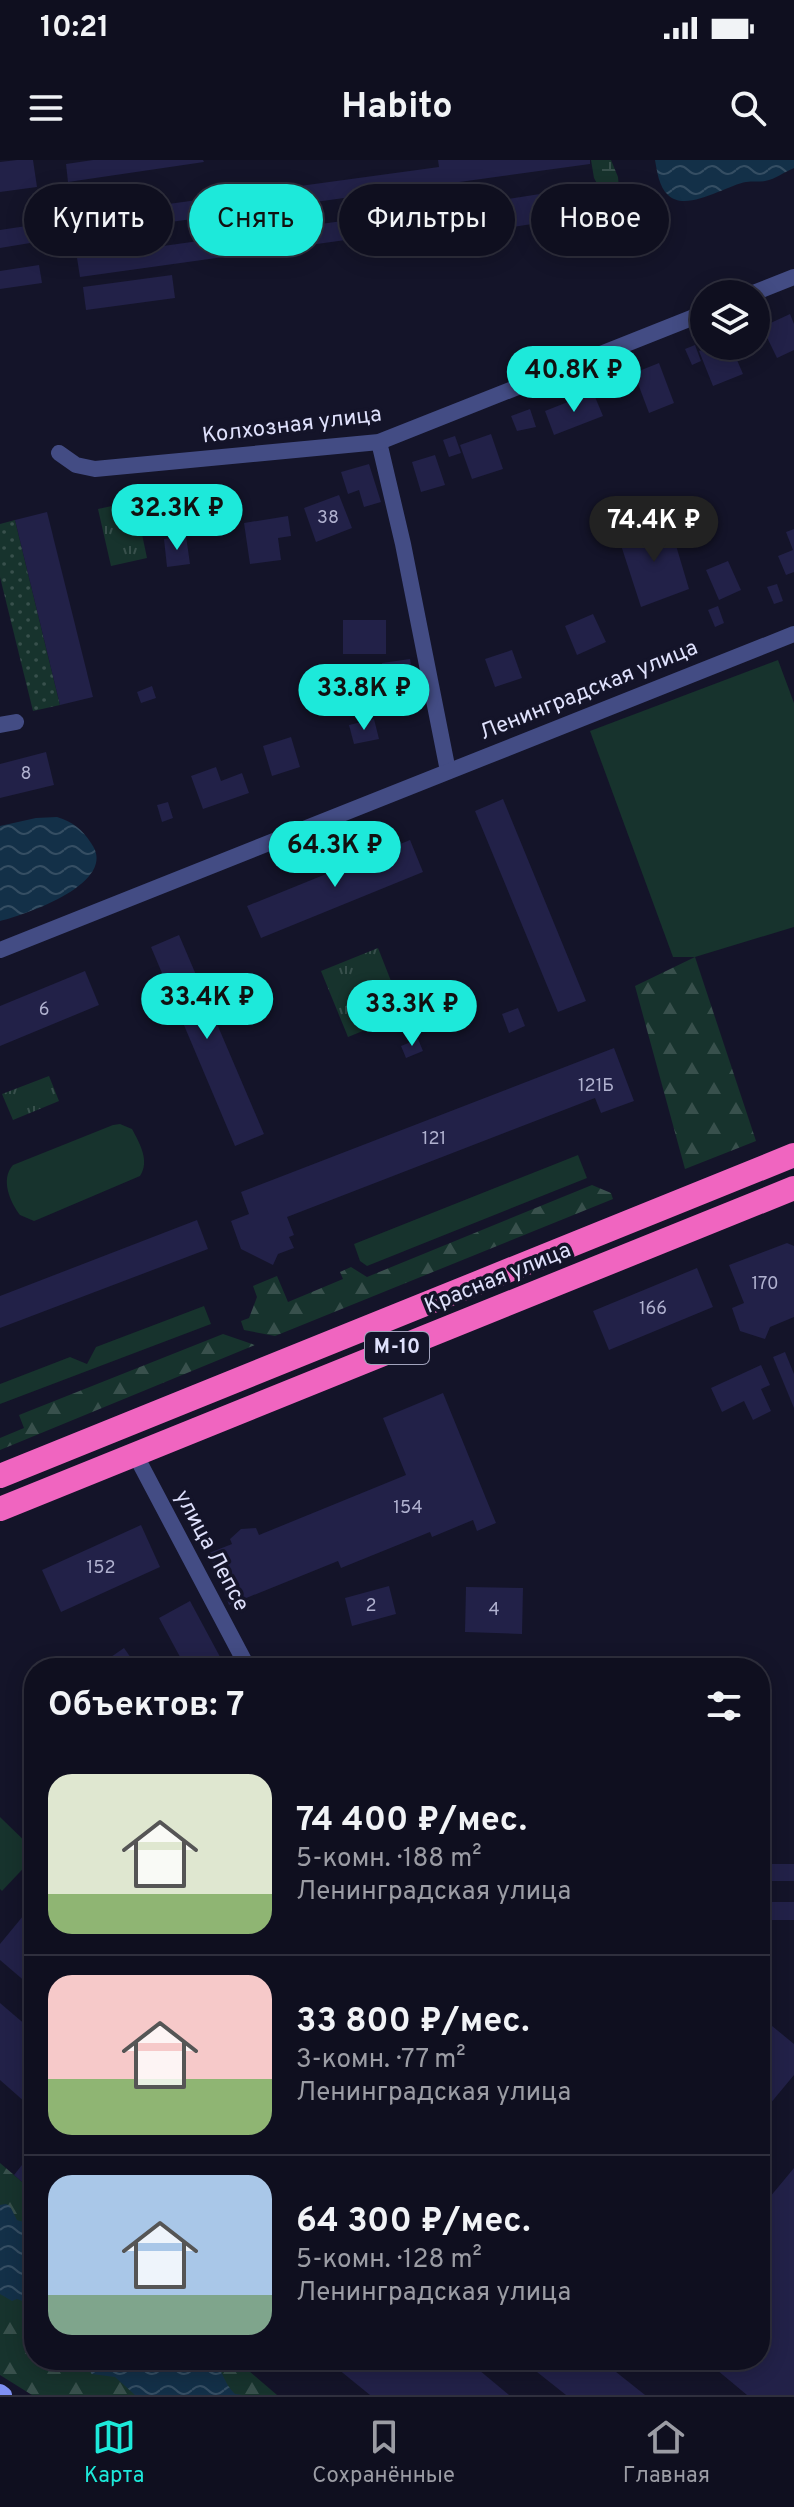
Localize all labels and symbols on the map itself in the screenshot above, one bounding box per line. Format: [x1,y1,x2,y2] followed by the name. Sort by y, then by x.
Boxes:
[500,346,648,414] pin: 40.8K ₽
[201,402,383,450] street label: Колхозная улица
[103,484,251,552] pin: 32.3K ₽
[580,496,728,564] pin: 74.4K ₽
[317,507,339,530] house number: 38
[476,635,702,747] street label: Ленинградская улица
[290,664,438,732] pin: 33.8K ₽
[21,763,32,786] house number: 8
[261,821,409,889] pin: 64.3K ₽
[133,973,281,1041] pin: 33.4K ₽
[338,980,486,1048] pin: 33.3K ₽
[39,999,49,1022] house number: 6
[578,1075,614,1098] house number: 121Б
[422,1128,446,1151] house number: 121
[421,1237,575,1321] street label: Красная улица
[751,1273,779,1296] house number: 170
[639,1298,667,1321] house number: 166
[365,1332,429,1364] road number: М-10
[168,1486,254,1616] street label: улица Лепсе
[393,1497,423,1520] house number: 154
[87,1557,115,1580] house number: 152
[365,1595,377,1618] house number: 2
[488,1599,500,1622] house number: 4

